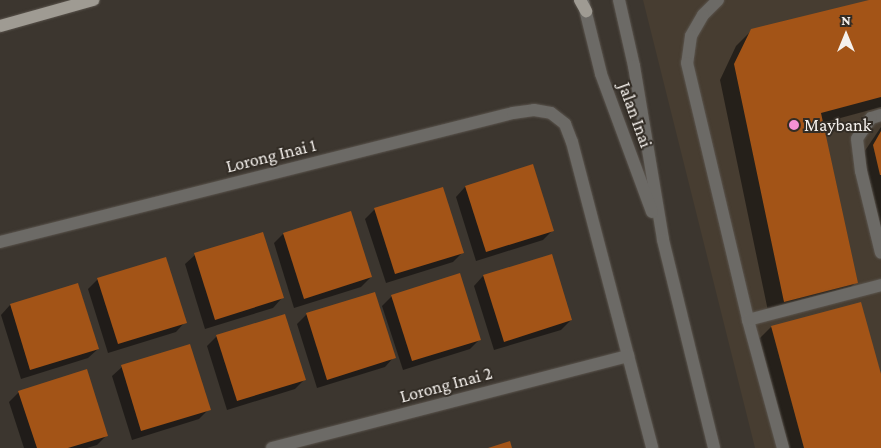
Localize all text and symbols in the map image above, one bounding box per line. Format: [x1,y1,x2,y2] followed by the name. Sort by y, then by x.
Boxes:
[821,10,871,60] north arrow
[841,12,851,28] text: N
[613,79,657,151] street label: Jalan Inai
[804,114,871,136] place label: Maybank
[788,119,800,131] marker: Maybank
[224,134,318,178] street label: Lorong Inai 1
[397,362,495,408] street label: Lorong Inai 2

